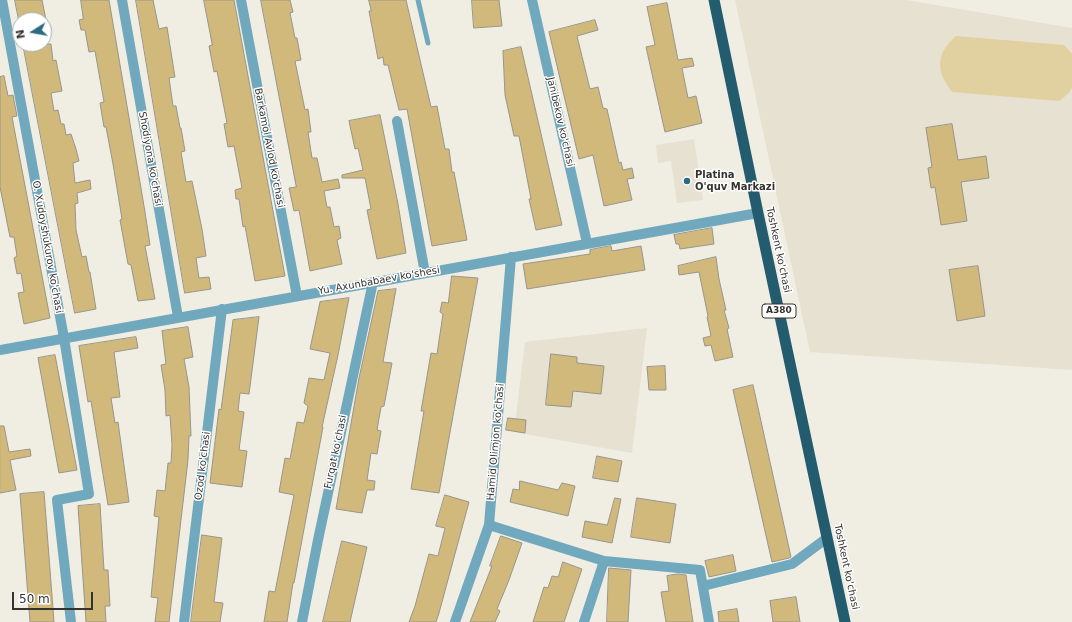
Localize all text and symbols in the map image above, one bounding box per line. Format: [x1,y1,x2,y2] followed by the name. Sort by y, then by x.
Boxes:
[12,12,52,52] north arrow
[13,28,28,40] text: N
[544,76,576,168] street label: Janibekov ko'chasi
[252,87,286,209] street label: Barkamol Avlod ko'chasi
[136,111,164,207] street label: Shodiyona ko'chasi
[695,169,775,192] place label: Platina O'quv Markazi
[682,176,692,186] marker: Platina O'quv Markazi
[29,180,65,314] street label: O. Xudoyshukurov ko'chasi
[763,206,793,294] street label: Toshkent ko'chasi
[317,264,441,298] street label: Yu. Axunbabaev ko'shesi
[762,304,796,318] road number: A380
[485,383,507,501] street label: Hamid Olimjon ko'chasi
[322,414,350,490] street label: Furqat ko'chasi
[193,431,213,501] street label: Ozod ko'chasi
[831,523,861,611] street label: Toshkent ko'chasi
[14,584,95,610] scale bar
[19,592,50,606] text: 50 m

